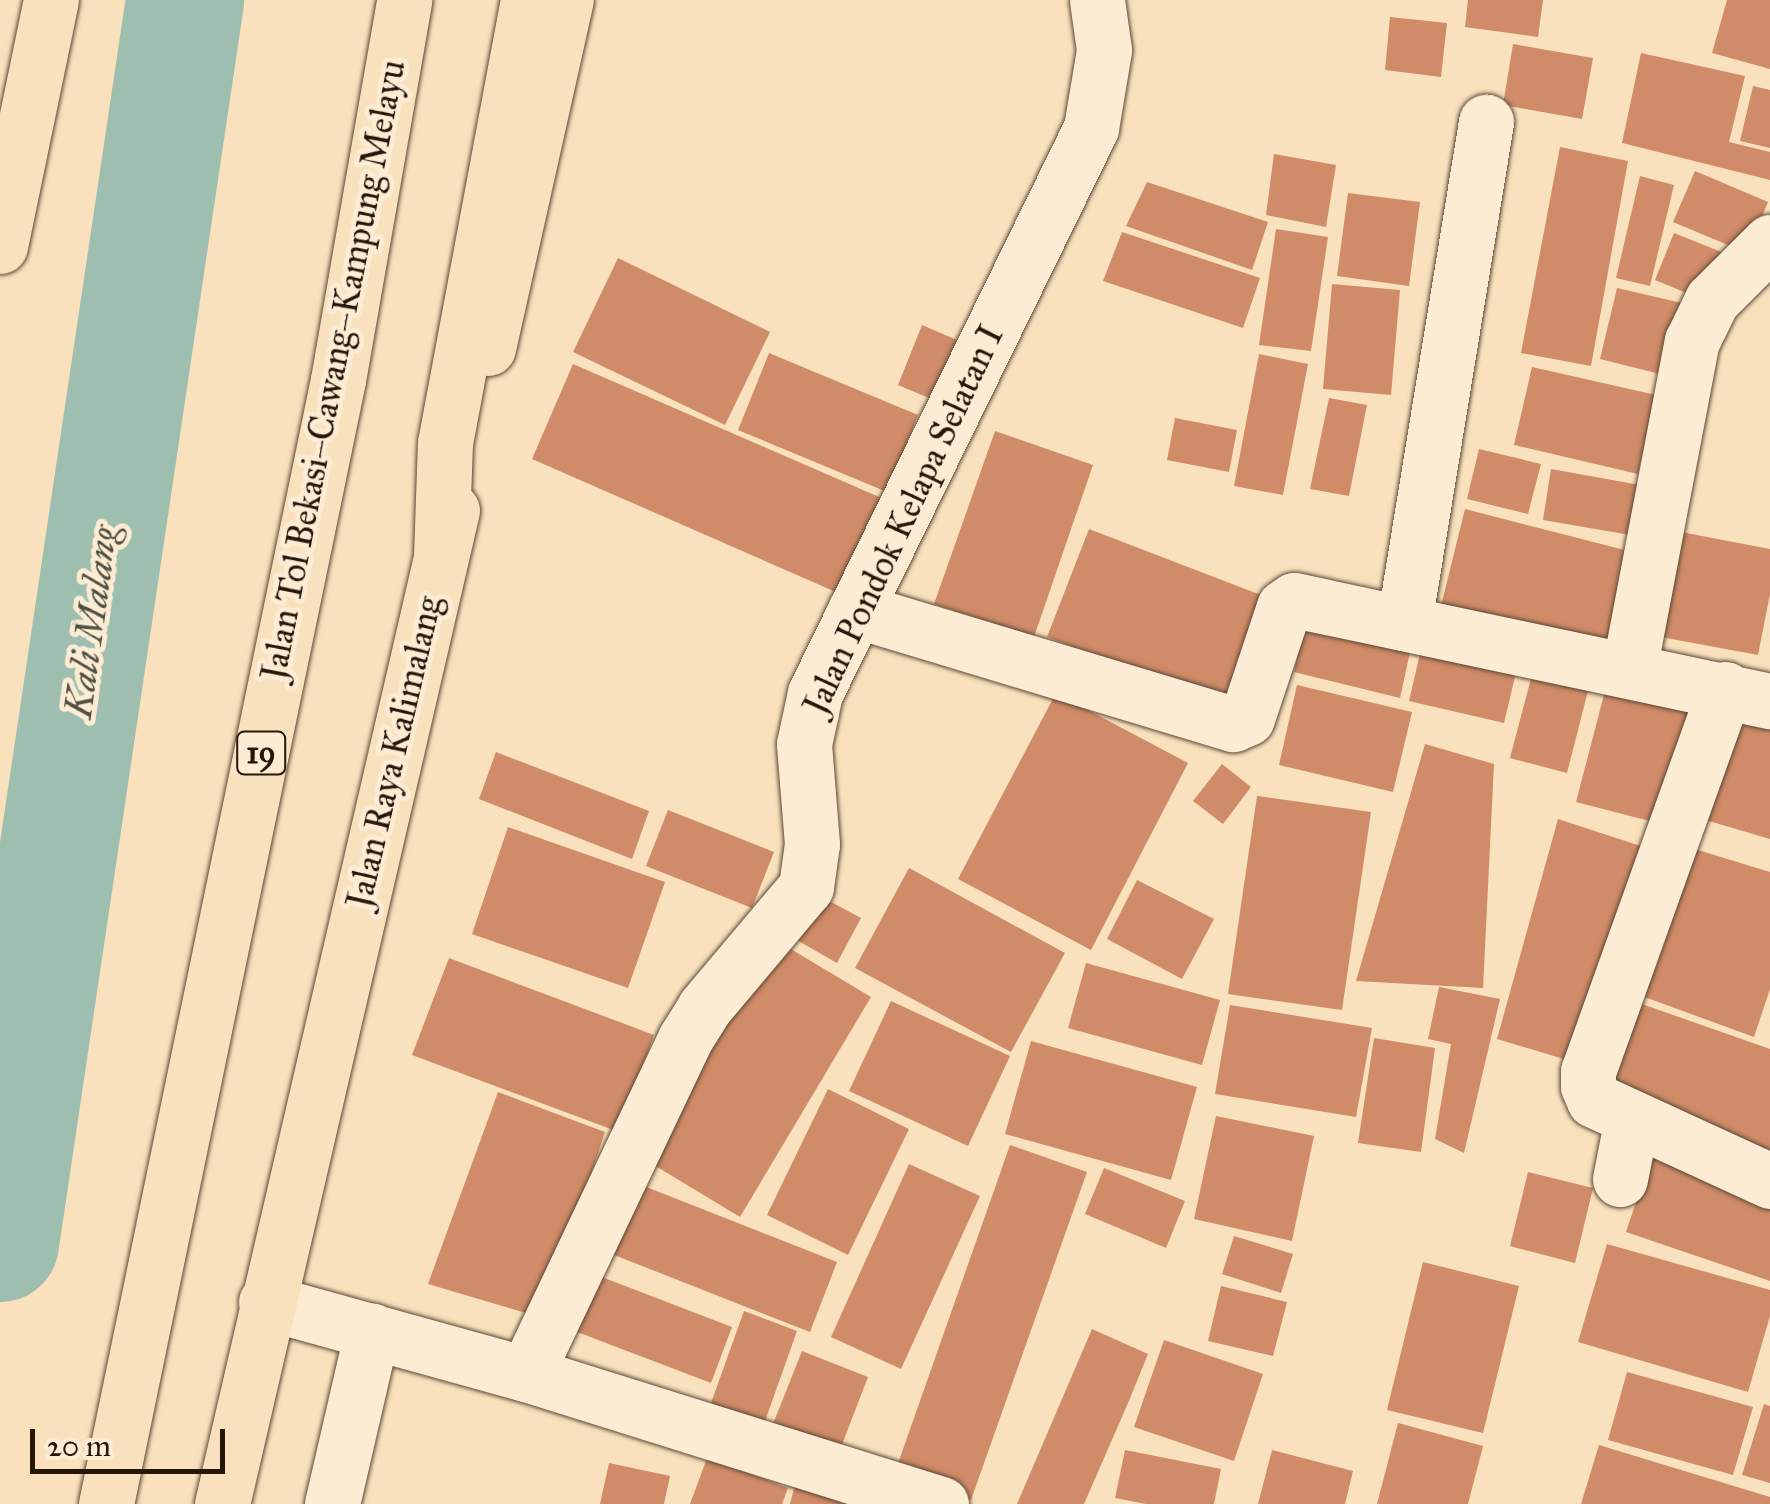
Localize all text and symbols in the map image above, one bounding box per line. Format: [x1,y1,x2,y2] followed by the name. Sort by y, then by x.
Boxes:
[253,56,415,684] street label: Jalan Tol Bekasi–Cawang–Kampung Melayu
[795,319,1013,721] street label: Jalan Pondok Kelapa Selatan I
[56,523,128,721] water label: Kali Malang
[339,592,451,912] street label: Jalan Raya Kalimalang
[236,726,286,780] road number: 19
[35,1409,230,1471] scale bar
[47,1428,111,1464] text: 20 m

